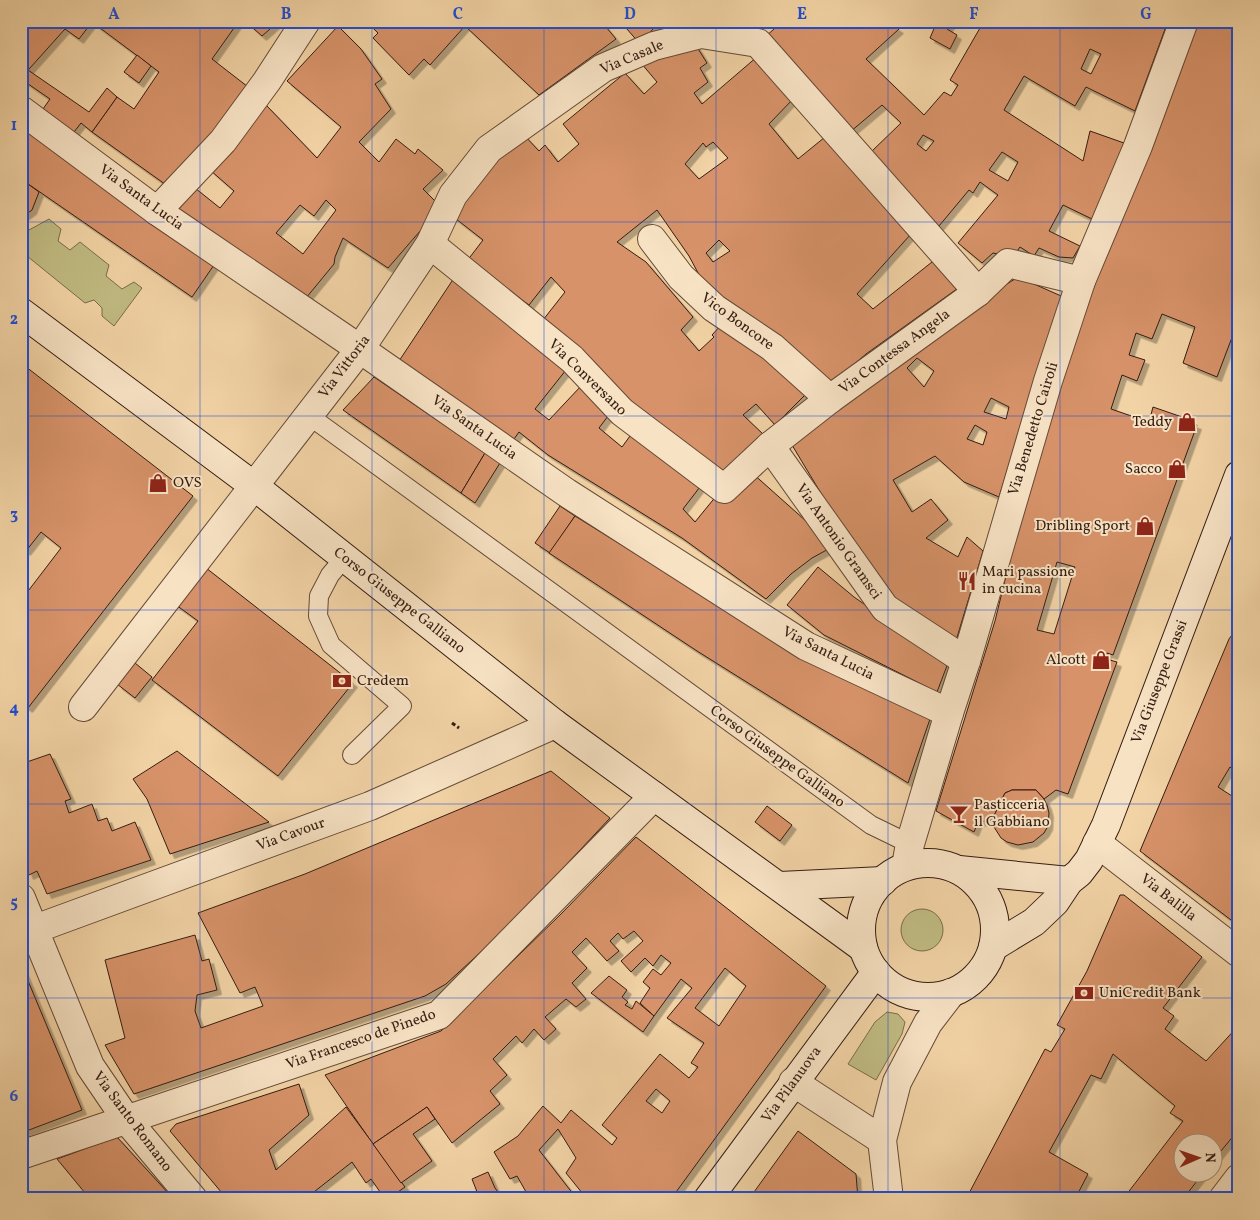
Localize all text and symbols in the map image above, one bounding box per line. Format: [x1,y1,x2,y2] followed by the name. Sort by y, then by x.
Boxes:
[108,4,120,26] text: A
[281,4,292,26] text: B
[453,4,463,26] text: C
[624,4,636,26] text: D
[797,4,807,26] text: E
[969,4,979,26] text: F
[1140,4,1152,26] text: G
[597,35,667,81] street label: Via Casale
[11,115,17,137] text: 1
[94,160,188,236] street label: Via Santa Lucia
[696,288,778,356] street label: Vico Boncore
[835,304,955,400] street label: Via Contessa Angela
[10,309,18,331] text: 2
[314,331,376,403] street label: Via Vittoria
[543,335,631,421] street label: Via Conversano
[1004,360,1064,498] street label: Via Benedetto Cairoli
[427,391,521,465] street label: Via Santa Lucia
[1176,411,1198,433] shop icon: Teddy
[1132,412,1172,433] place label: Teddy
[1166,458,1188,480] shop icon: Sacco
[1125,459,1162,480] place label: Sacco
[147,472,169,494] shop icon: OVS
[173,473,202,494] place label: OVS
[790,480,886,604] street label: Via Antonio Gramsci
[10,504,18,526] text: 3
[1134,515,1156,537] shop icon: Dribling Sport
[1035,516,1130,537] place label: Dribling Sport
[328,543,470,659] street label: Corso Giuseppe Galliano
[982,562,1075,600] place label: Mari passione in cucina
[956,570,978,592] restaurant icon: Mari passione in cucina
[1127,617,1193,747] street label: Via Giuseppe Grassi
[778,622,878,686] street label: Via Santa Lucia
[1090,649,1112,671] shop icon: Alcott
[1046,650,1086,671] place label: Alcott
[331,670,353,692] bank icon: Credem
[357,671,409,692] place label: Credem
[9,698,19,720] text: 4
[705,701,849,813] street label: Corso Giuseppe Galliano
[974,795,1050,833] place label: Pasticceria il Gabbiano
[948,803,970,825] bar icon: Pasticceria il Gabbiano
[254,813,328,857] street label: Via Cavour
[1135,869,1201,927] street label: Via Balilla
[10,892,18,914] text: 5
[1073,982,1095,1004] bank icon: UniCredit Bank
[1099,983,1201,1004] place label: UniCredit Bank
[283,1004,439,1076] street label: Via Francesco de Pinedo
[757,1042,827,1128] street label: Via Pilanuova
[87,1067,177,1177] street label: Via Santo Romano
[10,1086,19,1108] text: 6
[1172,1132,1222,1182] north arrow
[1200,1152,1219,1163] text: N

